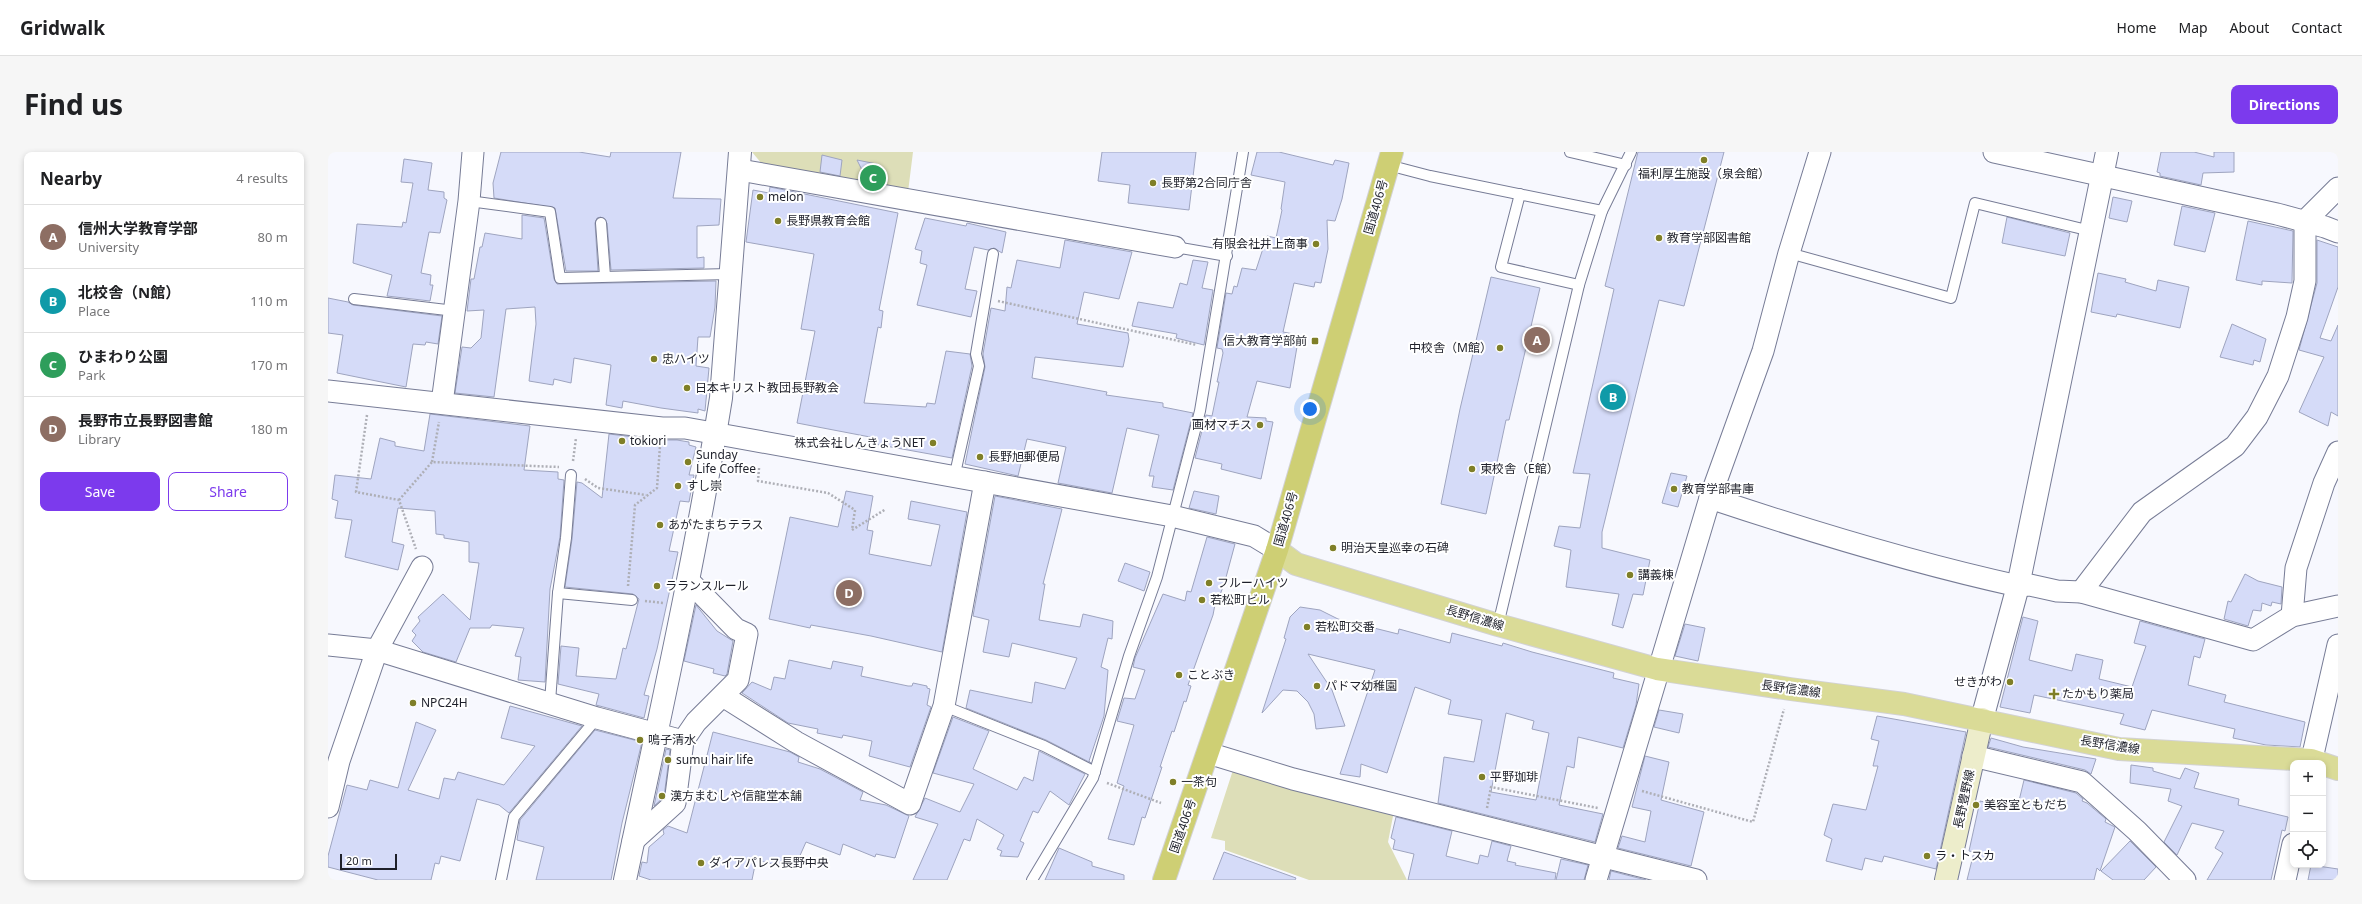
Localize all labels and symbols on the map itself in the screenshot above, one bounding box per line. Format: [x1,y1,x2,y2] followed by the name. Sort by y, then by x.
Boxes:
[1699,155,1709,165] marker: 福利厚生施設（泉会館）
[860,163,886,193] pin: C
[1638,165,1770,182] place label: 福利厚生施設（泉会館）
[1161,174,1252,191] place label: 長野第2合同庁舎
[1360,177,1391,236] street label: 国道406号
[1148,178,1158,188] marker: 長野第2合同庁舎
[768,188,804,205] place label: melon
[755,192,765,202] marker: melon
[786,212,870,229] place label: 長野県教育会館
[773,216,783,226] marker: 長野県教育会館
[1667,229,1751,246] place label: 教育学部図書館
[1654,233,1664,243] marker: 教育学部図書館
[1212,235,1308,252] place label: 有限会社井上商事
[1311,239,1321,249] marker: 有限会社井上商事
[1524,325,1550,355] pin: A
[1223,332,1307,349] place label: 信大教育学部前
[1310,336,1320,346] marker: 信大教育学部前
[1409,339,1492,356] place label: 中校舎（M館）
[1495,343,1505,353] marker: 中校舎（M館）
[662,350,710,367] place label: 忠ハイツ
[649,354,659,364] marker: 忠ハイツ
[695,379,839,396] place label: 日本キリスト教団長野教会
[1600,382,1626,412] pin: B
[682,383,692,393] marker: 日本キリスト教団長野教会
[1300,399,1320,419] your location
[1192,416,1252,433] place label: 画材マチス
[1255,420,1265,430] marker: 画材マチス
[630,432,666,449] place label: tokiori
[795,434,925,451] place label: 株式会社しんきょうNET
[617,436,627,446] marker: tokiori
[928,438,938,448] marker: 株式会社しんきょうNET
[696,446,756,477] place label: Sunday Life Coffee
[988,448,1060,465] place label: 長野旭郵便局
[975,452,985,462] marker: 長野旭郵便局
[683,457,693,467] marker: Sunday Life Coffee
[1480,460,1559,477] place label: 東校舎（E館）
[1467,464,1477,474] marker: 東校舎（E館）
[686,477,722,494] place label: すし崇
[1682,480,1754,497] place label: 教育学部書庫
[673,481,683,491] marker: すし崇
[1669,484,1679,494] marker: 教育学部書庫
[1270,489,1301,548] street label: 国道406号
[668,516,763,533] place label: あがたまちテラス
[655,520,665,530] marker: あがたまちテラス
[1341,539,1449,556] place label: 明治天皇巡幸の石碑
[1328,543,1338,553] marker: 明治天皇巡幸の石碑
[1638,566,1674,583] place label: 講義棟
[1625,570,1635,580] marker: 講義棟
[1217,574,1289,591] place label: フルーハイツ
[665,577,749,594] place label: ラランスルール
[836,578,862,608] pin: D
[1204,578,1214,588] marker: フルーハイツ
[652,581,662,591] marker: ラランスルール
[1210,591,1270,608] place label: 若松町ビル
[1197,595,1207,605] marker: 若松町ビル
[1444,601,1506,634] street label: 長野信濃線
[1315,618,1375,635] place label: 若松町交番
[1302,622,1312,632] marker: 若松町交番
[1187,666,1235,683] place label: ことぶき
[1174,670,1184,680] marker: ことぶき
[1954,673,2002,690] place label: せきがわ
[1760,676,1822,701] street label: 長野信濃線
[1325,677,1397,694] place label: パドマ幼稚園
[2005,677,2015,687] marker: せきがわ
[1312,681,1322,691] marker: パドマ幼稚園
[2062,685,2134,702] place label: たかもり薬局
[2049,689,2059,699] marker: たかもり薬局
[421,694,468,711] place label: NPC24H
[408,698,418,708] marker: NPC24H
[648,731,696,748] place label: 鳴子清水
[2079,731,2141,758] street label: 長野信濃線
[635,735,645,745] marker: 鳴子清水
[676,751,754,768] place label: sumu hair life
[663,755,673,765] marker: sumu hair life
[1490,768,1538,785] place label: 平野珈琲
[1949,768,1978,830] street label: 長野豊野線
[1477,772,1487,782] marker: 平野珈琲
[1181,773,1217,790] place label: 一茶句
[1168,777,1178,787] marker: 一茶句
[670,787,802,804] place label: 漢方まむしや信龍堂本舗
[657,791,667,801] marker: 漢方まむしや信龍堂本舗
[1165,796,1200,855] street label: 国道406号
[1984,796,2068,813] place label: 美容室ともだち
[1971,800,1981,810] marker: 美容室ともだち
[1935,847,1995,864] place label: ラ・トスカ
[1922,851,1932,861] marker: ラ・トスカ
[340,852,397,871] scale bar
[709,854,829,871] place label: ダイアパレス長野中央
[696,858,706,868] marker: ダイアパレス長野中央

